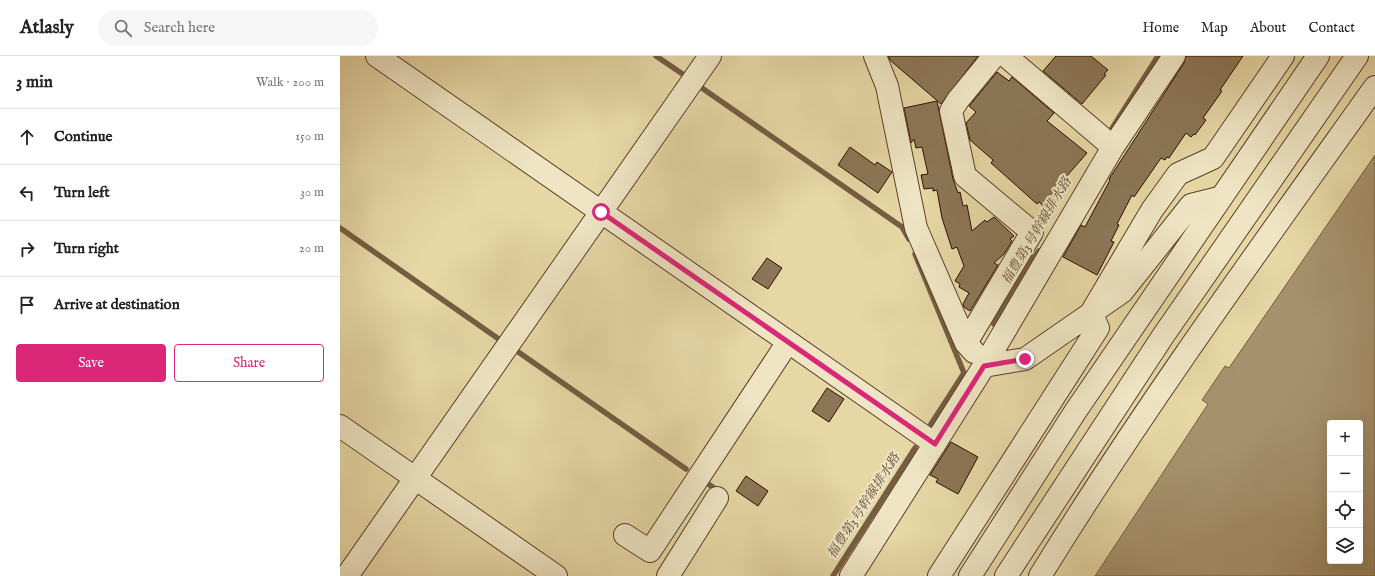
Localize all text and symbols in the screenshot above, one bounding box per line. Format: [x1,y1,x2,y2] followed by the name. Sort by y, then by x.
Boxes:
[98,10,378,46] search box
[20,16,74,40] text: Atlasly
[112,17,134,39] icon: search
[144,18,215,37] text: Search here
[1143,19,1179,37] text: Home
[1201,19,1228,37] text: Map
[1250,19,1286,37] text: About
[1308,19,1355,37] text: Contact
[16,72,53,93] text: 3 min
[256,74,324,91] text: Walk · 200 m
[16,126,38,148] icon: ahead
[54,127,112,146] text: Continue
[295,128,324,145] text: 150 m
[998,174,1076,288] water label: 福豊第3号幹線排水路
[16,182,38,204] icon: left
[54,183,110,202] text: Turn left
[300,184,324,201] text: 30 m
[592,203,610,221] route start
[16,238,38,260] icon: right
[54,239,119,258] text: Turn right
[299,240,324,257] text: 20 m
[16,294,38,316] icon: arrive
[54,295,180,314] text: Arrive at destination
[16,344,166,382] button: Save
[174,344,324,382] button: Share
[1016,350,1034,368] route end
[1327,420,1363,564] map controls
[1327,420,1363,456] button: +
[824,449,905,562] water label: 福豊第3号幹線排水路
[1327,456,1363,492] button: −
[1327,492,1363,528] button: locate
[1327,528,1363,564] button: layers

